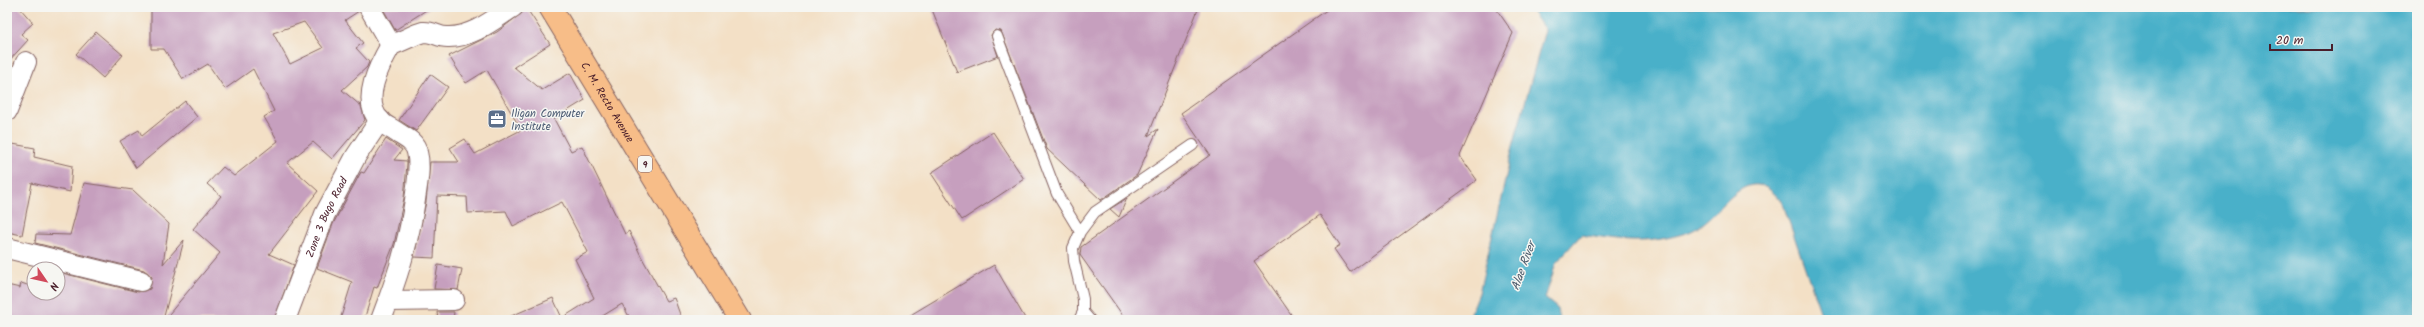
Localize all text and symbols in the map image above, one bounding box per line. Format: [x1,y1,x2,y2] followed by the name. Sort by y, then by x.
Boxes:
[2270,26,2332,52] scale bar
[2276,31,2304,50] text: 20 m
[575,59,638,146] street label: C. M. Recto Avenue
[511,105,585,136] place label: Iligan Computer Institute
[486,108,508,130] office icon: Iligan Computer Institute
[638,156,652,172] road number: 9
[301,174,353,260] street label: Zone 3 Bugo Road
[1506,236,1542,293] water label: Alae River
[26,261,66,301] north arrow
[44,278,63,294] text: N

